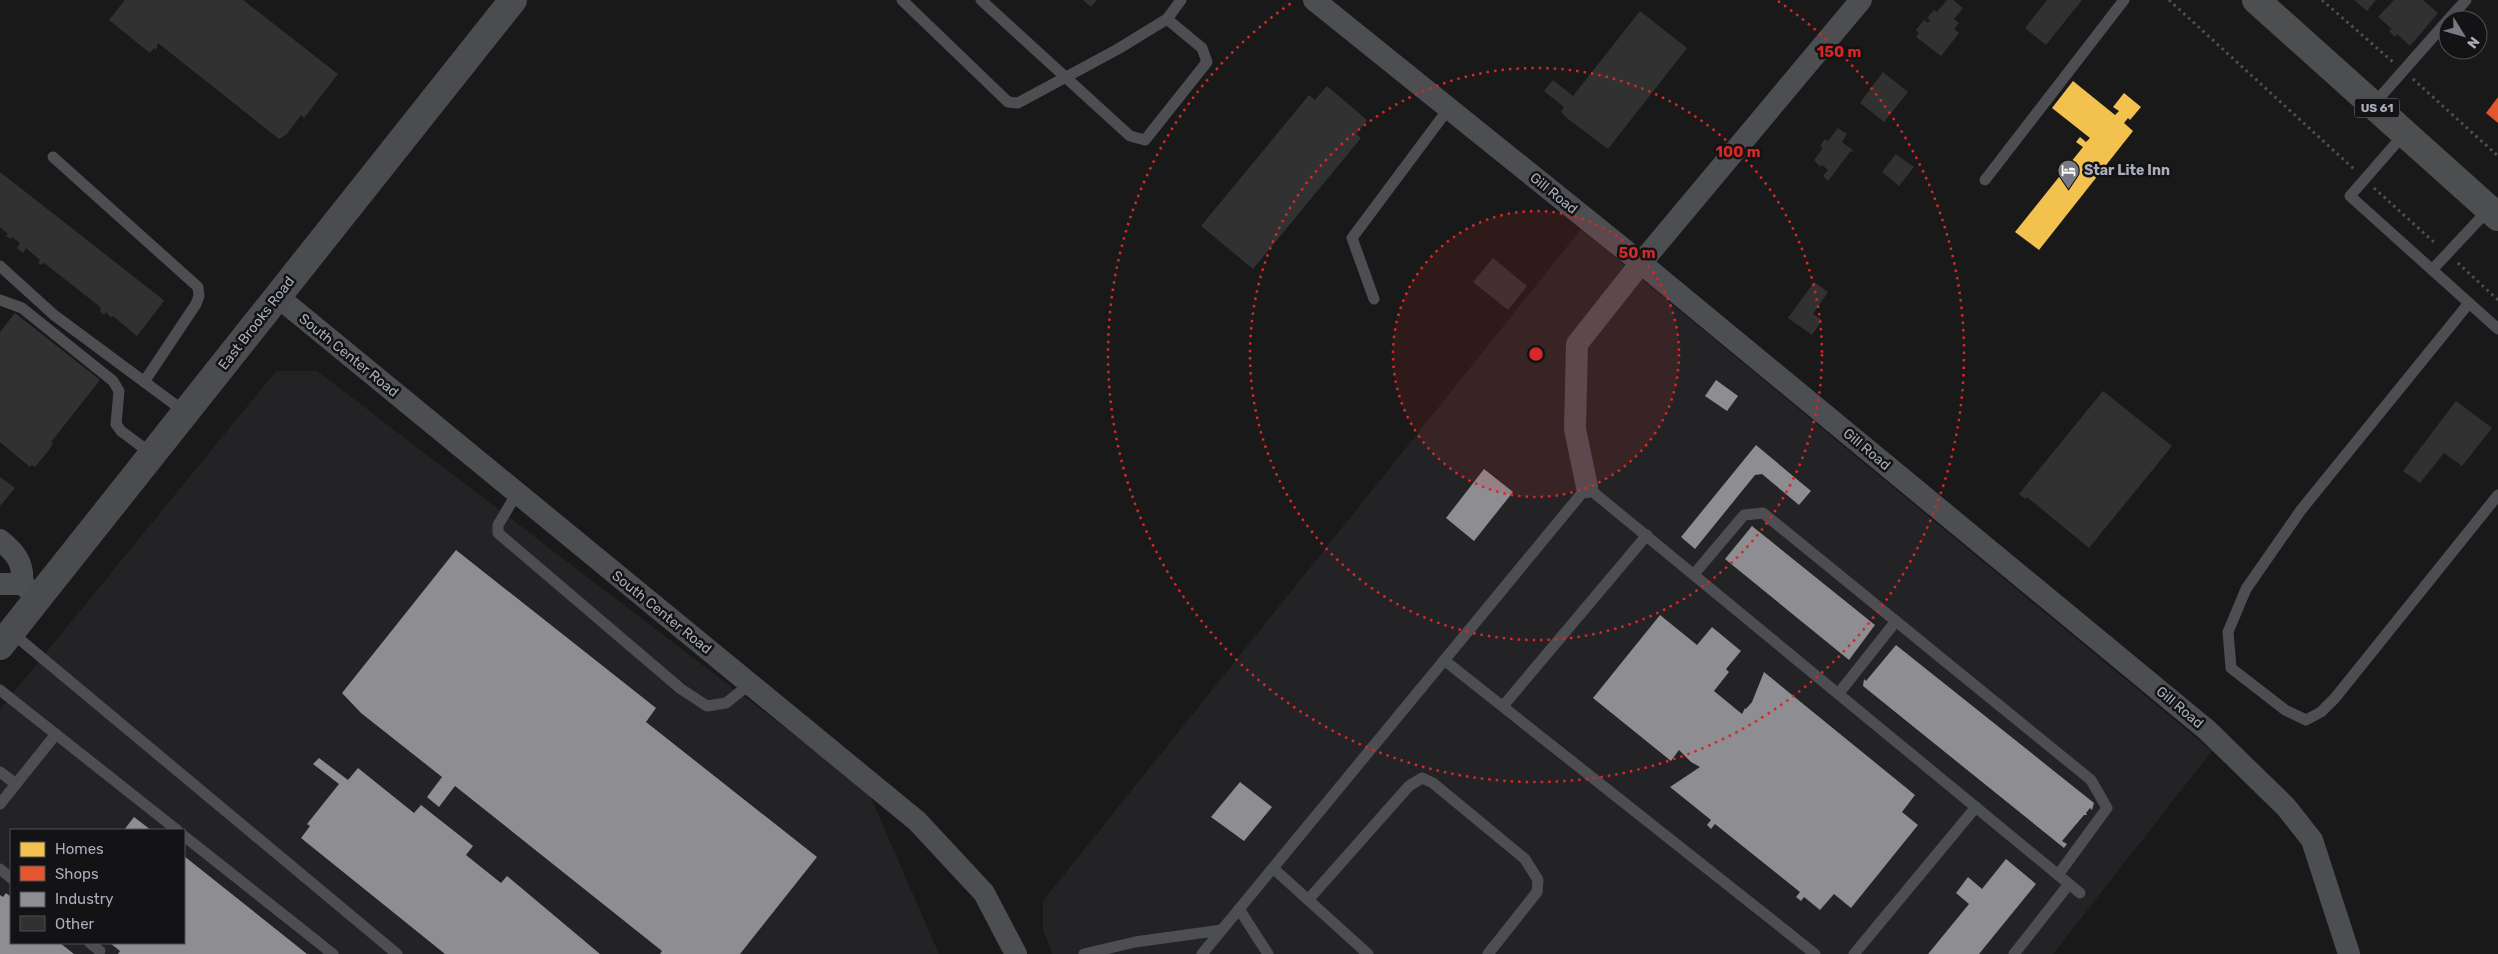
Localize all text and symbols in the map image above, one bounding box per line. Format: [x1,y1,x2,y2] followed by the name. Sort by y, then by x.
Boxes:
[2438,10,2488,60] north arrow
[2463,33,2483,52] text: N
[1817,43,1861,61] text: 150 m
[2354,99,2400,118] road number: US 61
[1716,143,1760,161] text: 100 m
[2056,158,2080,189] hotel icon: Star Lite Inn
[2084,162,2170,179] place label: Star Lite Inn
[1526,169,1581,218] street label: Gill Road
[1619,244,1655,262] text: 50 m
[215,273,298,373] street label: East Brooks Road
[296,310,402,401] street label: South Center Road
[1527,345,1545,363] centre of rings
[1840,425,1894,474] street label: Gill Road
[609,567,715,658] street label: South Center Road
[2153,683,2207,732] street label: Gill Road
[10,829,185,944] legend
[55,840,104,858] text: Homes
[55,865,99,883] text: Shops
[55,890,114,908] text: Industry
[55,915,95,933] text: Other

